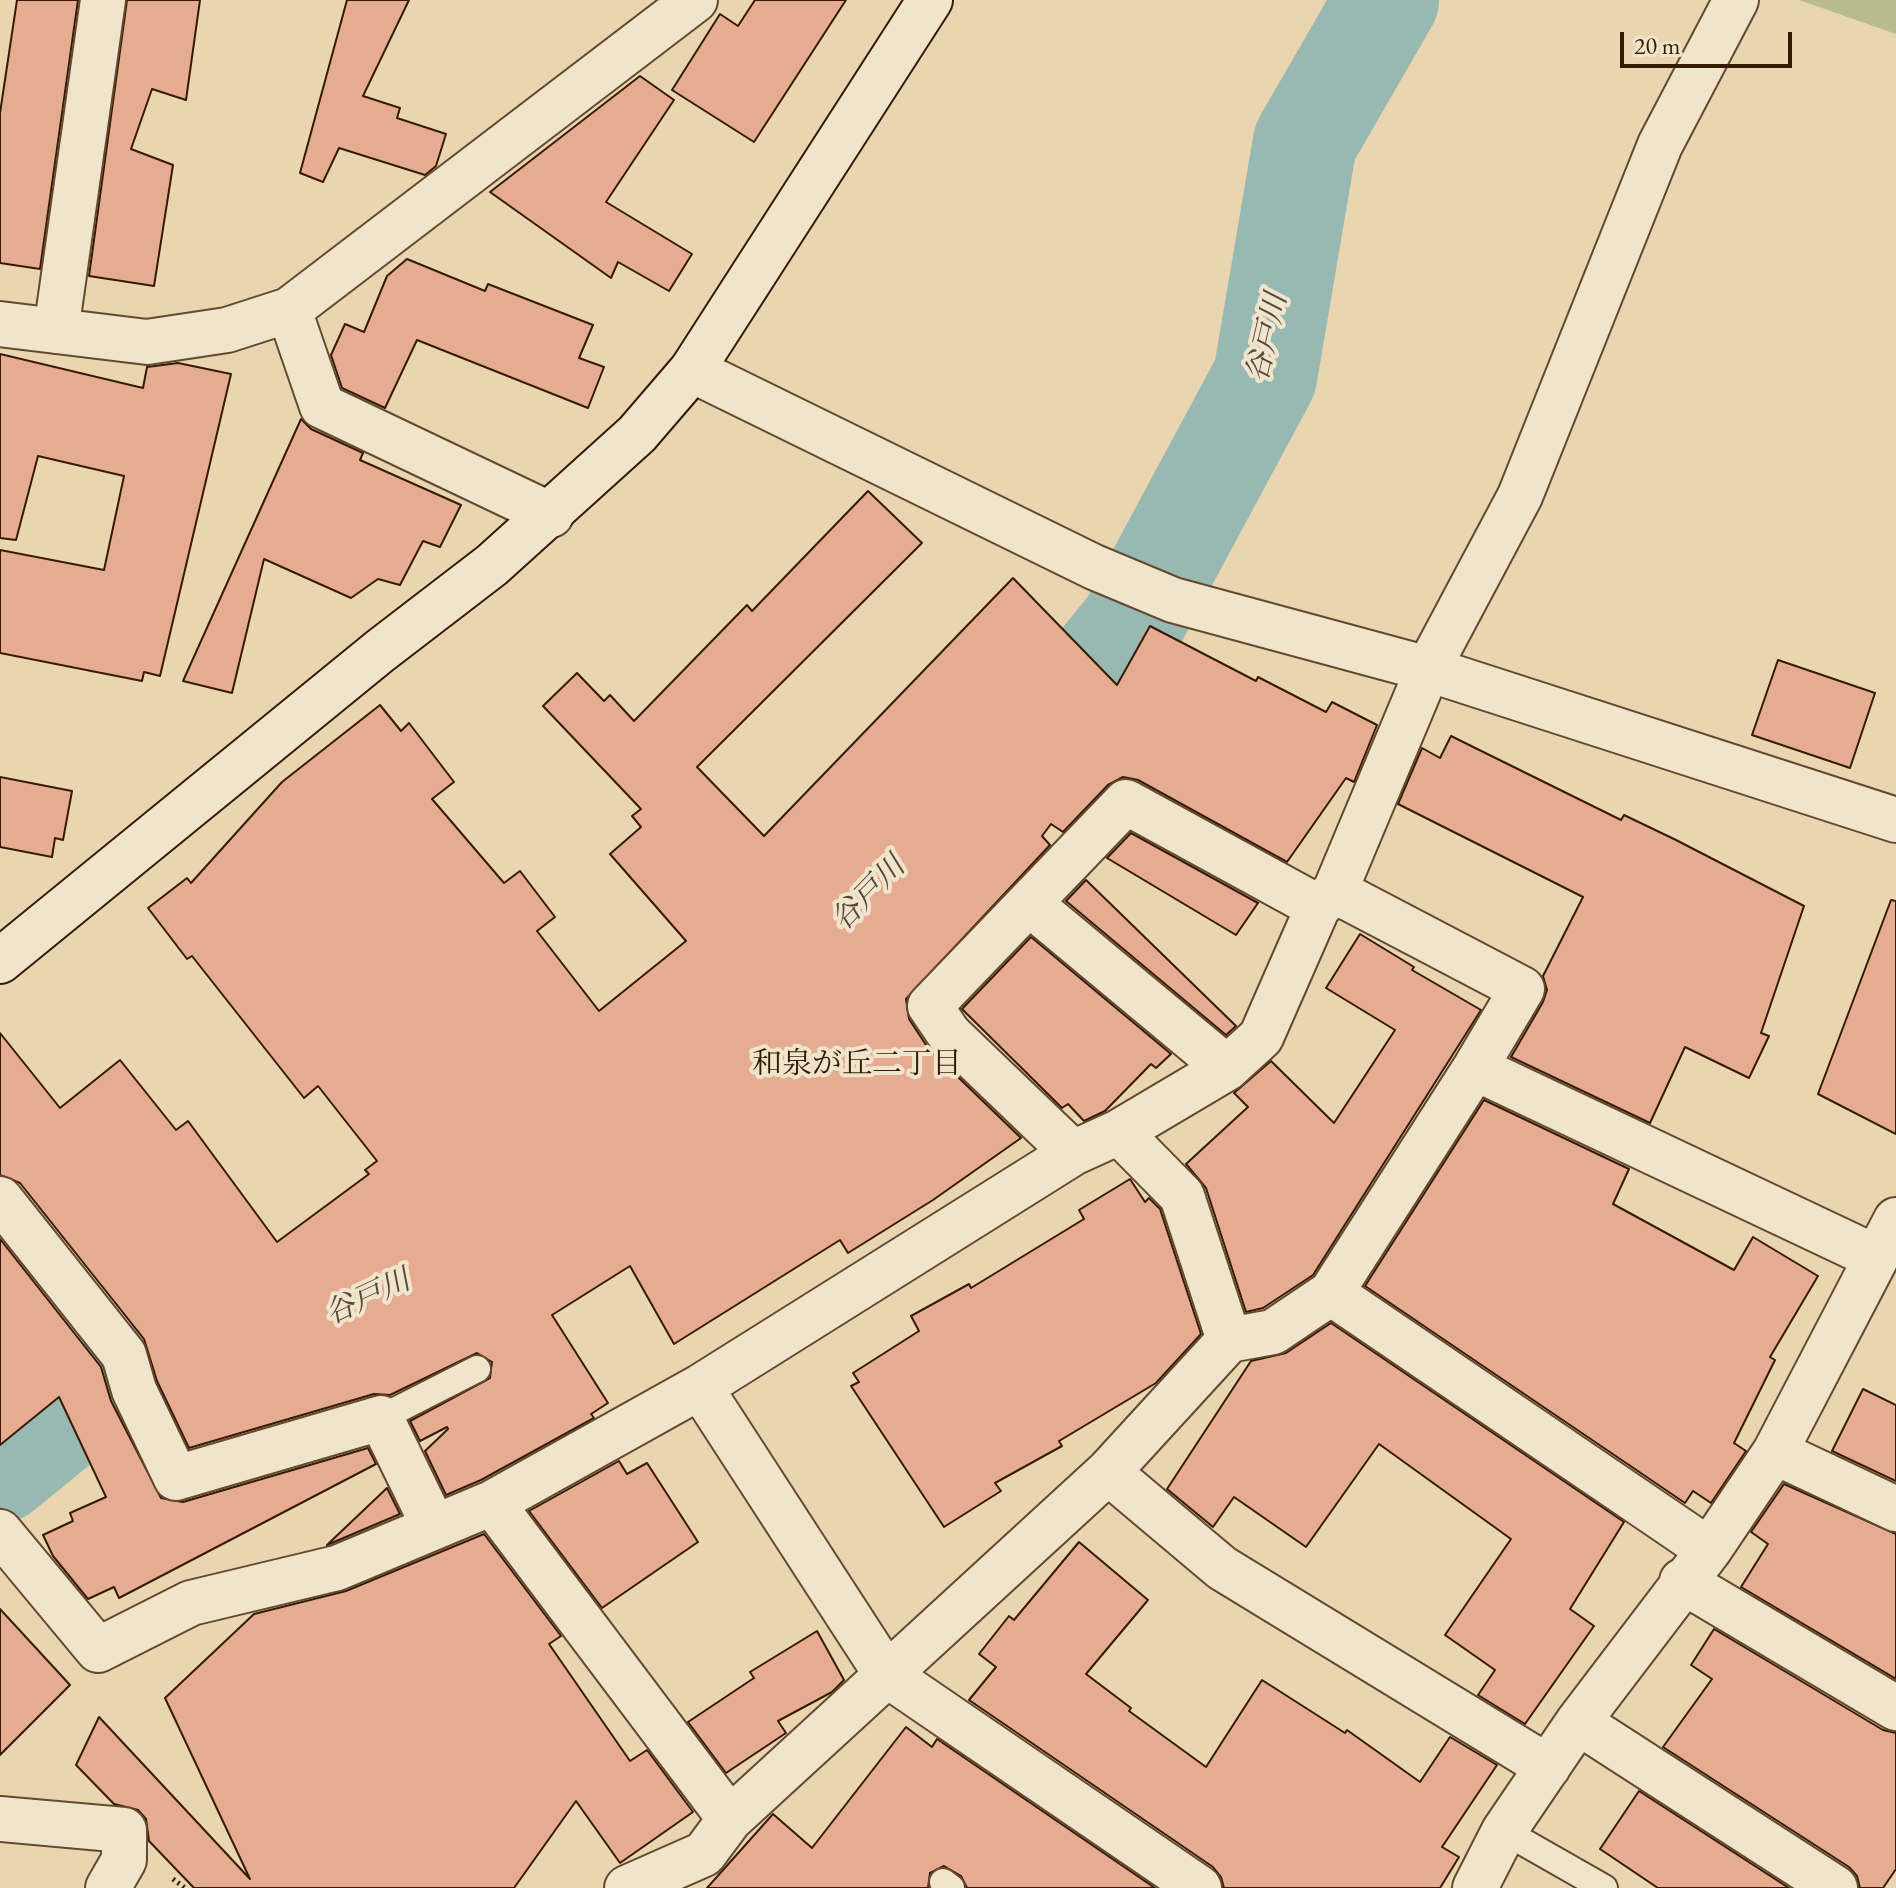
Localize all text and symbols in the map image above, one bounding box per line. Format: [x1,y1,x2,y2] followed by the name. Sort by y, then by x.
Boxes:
[1624,16,1796,66] scale bar
[1634,30,1681,61] text: 20 m
[1240,290,1296,386] water label: 谷戸川
[825,849,913,939] water label: 谷戸川
[752,1047,962,1083] district label: 和泉が丘二丁目
[320,1263,416,1333] water label: 谷戸川

